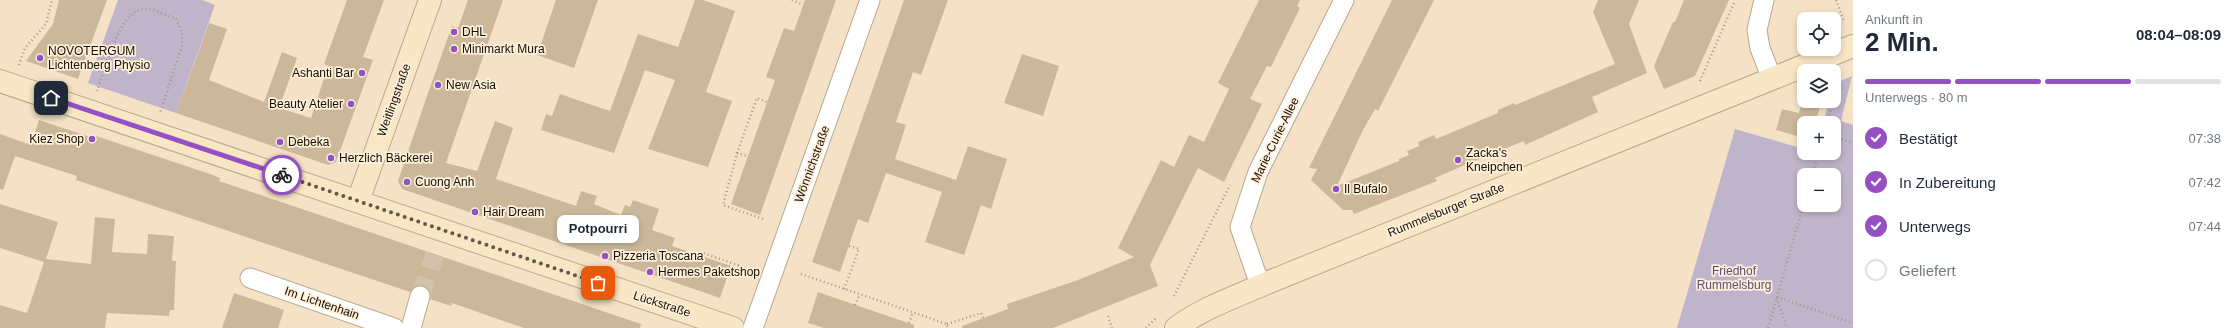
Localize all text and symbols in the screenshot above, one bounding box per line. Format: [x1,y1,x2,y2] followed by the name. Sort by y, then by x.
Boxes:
[1797,12,1841,212] map controls
[1797,12,1841,56] button: locate
[1865,12,1923,27] text: Ankunft in
[462,25,486,39] place label: DHL
[2136,26,2221,43] text: 08:04–08:09
[449,27,459,37] marker: DHL
[1865,27,1939,57] text: 2 Min.
[462,42,545,56] place label: Minimarkt Mura
[48,44,150,72] place label: NOVOTERGUM Lichtenberg Physio
[449,44,459,54] marker: Minimarkt Mura
[35,53,45,63] marker: NOVOTERGUM Lichtenberg Physio
[374,61,414,138] street label: Weitlingstraße
[1797,64,1841,108] button: layers
[292,66,354,80] place label: Ashanti Bar
[357,68,367,78] marker: Ashanti Bar
[446,78,496,92] place label: New Asia
[433,80,443,90] marker: New Asia
[34,81,68,115] pin
[40,87,62,109] icon: home
[1865,90,1968,105] text: Unterwegs · 80 m
[1248,95,1302,185] street label: Marie-Curie-Allee
[269,97,343,111] place label: Beauty Atelier
[346,99,356,109] marker: Beauty Atelier
[1797,116,1841,160] button: +
[792,123,832,204] street label: Wönnichstraße
[1865,127,1887,149] icon: check
[1899,130,1957,147] text: Bestätigt
[2188,131,2221,146] text: 07:38
[29,132,84,146] place label: Kiez Shop
[87,134,97,144] marker: Kiez Shop
[288,135,330,149] place label: Debeka
[275,137,285,147] marker: Debeka
[1466,146,1523,174] place label: Zacka's Kneipchen
[339,151,432,165] place label: Herzlich Bäckerei
[326,153,336,163] marker: Herzlich Bäckerei
[262,155,302,195] courier
[1453,155,1463,165] marker: Zacka's Kneipchen
[271,164,293,186] icon: bike
[1797,168,1841,212] button: −
[1865,171,1887,193] icon: check
[1899,174,1996,191] text: In Zubereitung
[415,175,474,189] place label: Cuong Anh
[2188,175,2221,190] text: 07:42
[402,177,412,187] marker: Cuong Anh
[1386,180,1507,240] street label: Rummelsburger Straße
[1344,182,1388,196] place label: Il Bufalo
[1331,184,1341,194] marker: Il Bufalo
[483,205,544,219] place label: Hair Dream
[470,207,480,217] marker: Hair Dream
[557,215,639,243] callout: Potpourri
[1865,215,1887,237] icon: check
[1899,218,1971,235] text: Unterwegs
[2188,219,2221,234] text: 07:44
[569,221,627,236] text: Potpourri
[613,249,704,263] place label: Pizzeria Toscana
[600,251,610,261] marker: Pizzeria Toscana
[1899,262,1956,279] text: Geliefert
[1697,264,1771,292] park label: Friedhof Rummelsburg
[658,265,760,279] place label: Hermes Paketshop
[581,266,615,300] pin
[645,267,655,277] marker: Hermes Paketshop
[587,272,609,294] icon: bag
[283,284,361,322] street label: Im Lichtenhain
[632,288,693,320] street label: Lückstraße

